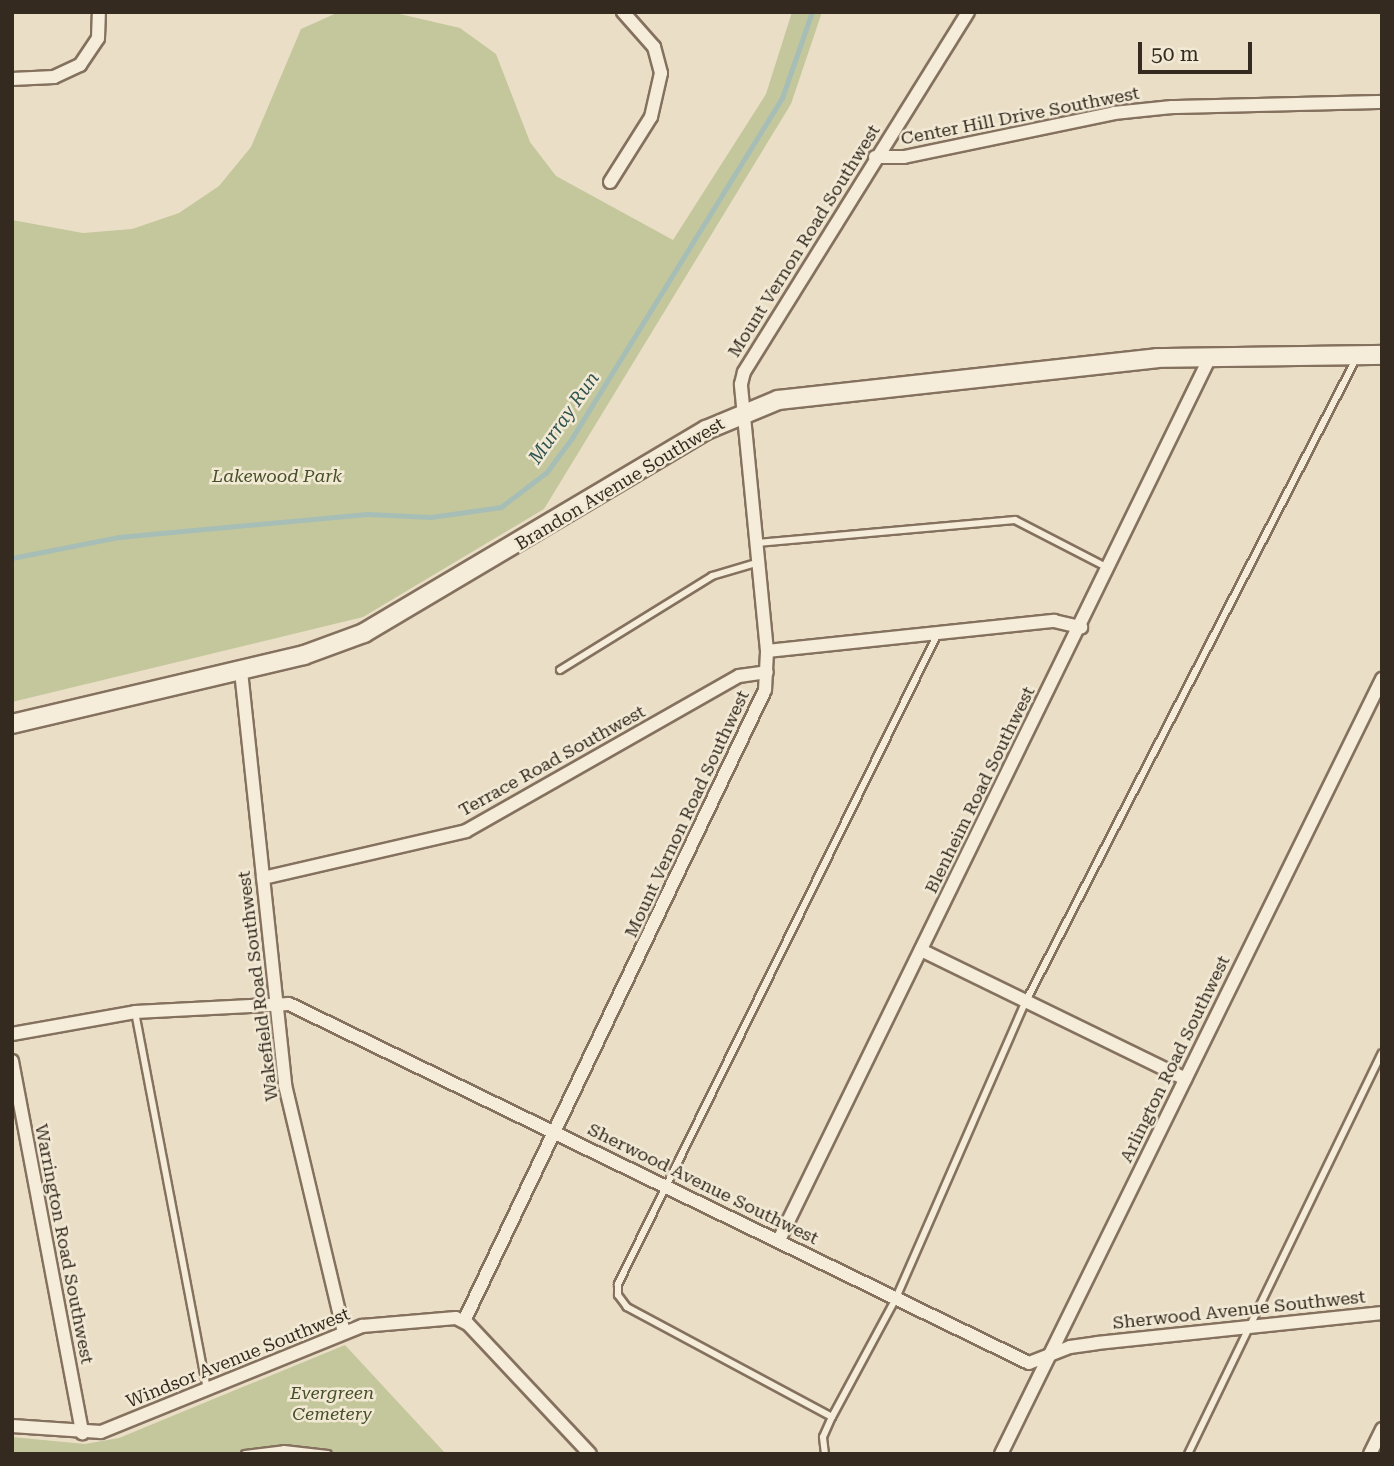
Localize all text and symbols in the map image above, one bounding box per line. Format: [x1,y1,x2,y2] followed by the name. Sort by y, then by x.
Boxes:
[1142,28,1256,72] scale bar
[1151,42,1199,66] text: 50 m
[899,82,1141,150] street label: Center Hill Drive Southwest
[723,121,885,361] street label: Mount Vernon Road Southwest
[524,368,604,468] water label: Murray Run
[512,413,728,555] street label: Brandon Avenue Southwest
[212,465,342,487] park label: Lakewood Park
[920,683,1040,897] street label: Blenheim Road Southwest
[620,687,754,941] street label: Mount Vernon Road Southwest
[455,701,649,821] street label: Terrace Road Southwest
[233,870,283,1102] street label: Wakefield Road Southwest
[1115,952,1235,1166] street label: Arlington Road Southwest
[584,1119,822,1249] street label: Sherwood Avenue Southwest
[30,1122,98,1366] street label: Warrington Road Southwest
[1112,1286,1366,1334] street label: Sherwood Avenue Southwest
[123,1303,353,1413] street label: Windsor Avenue Southwest
[290,1383,374,1426] park label: Evergreen Cemetery

